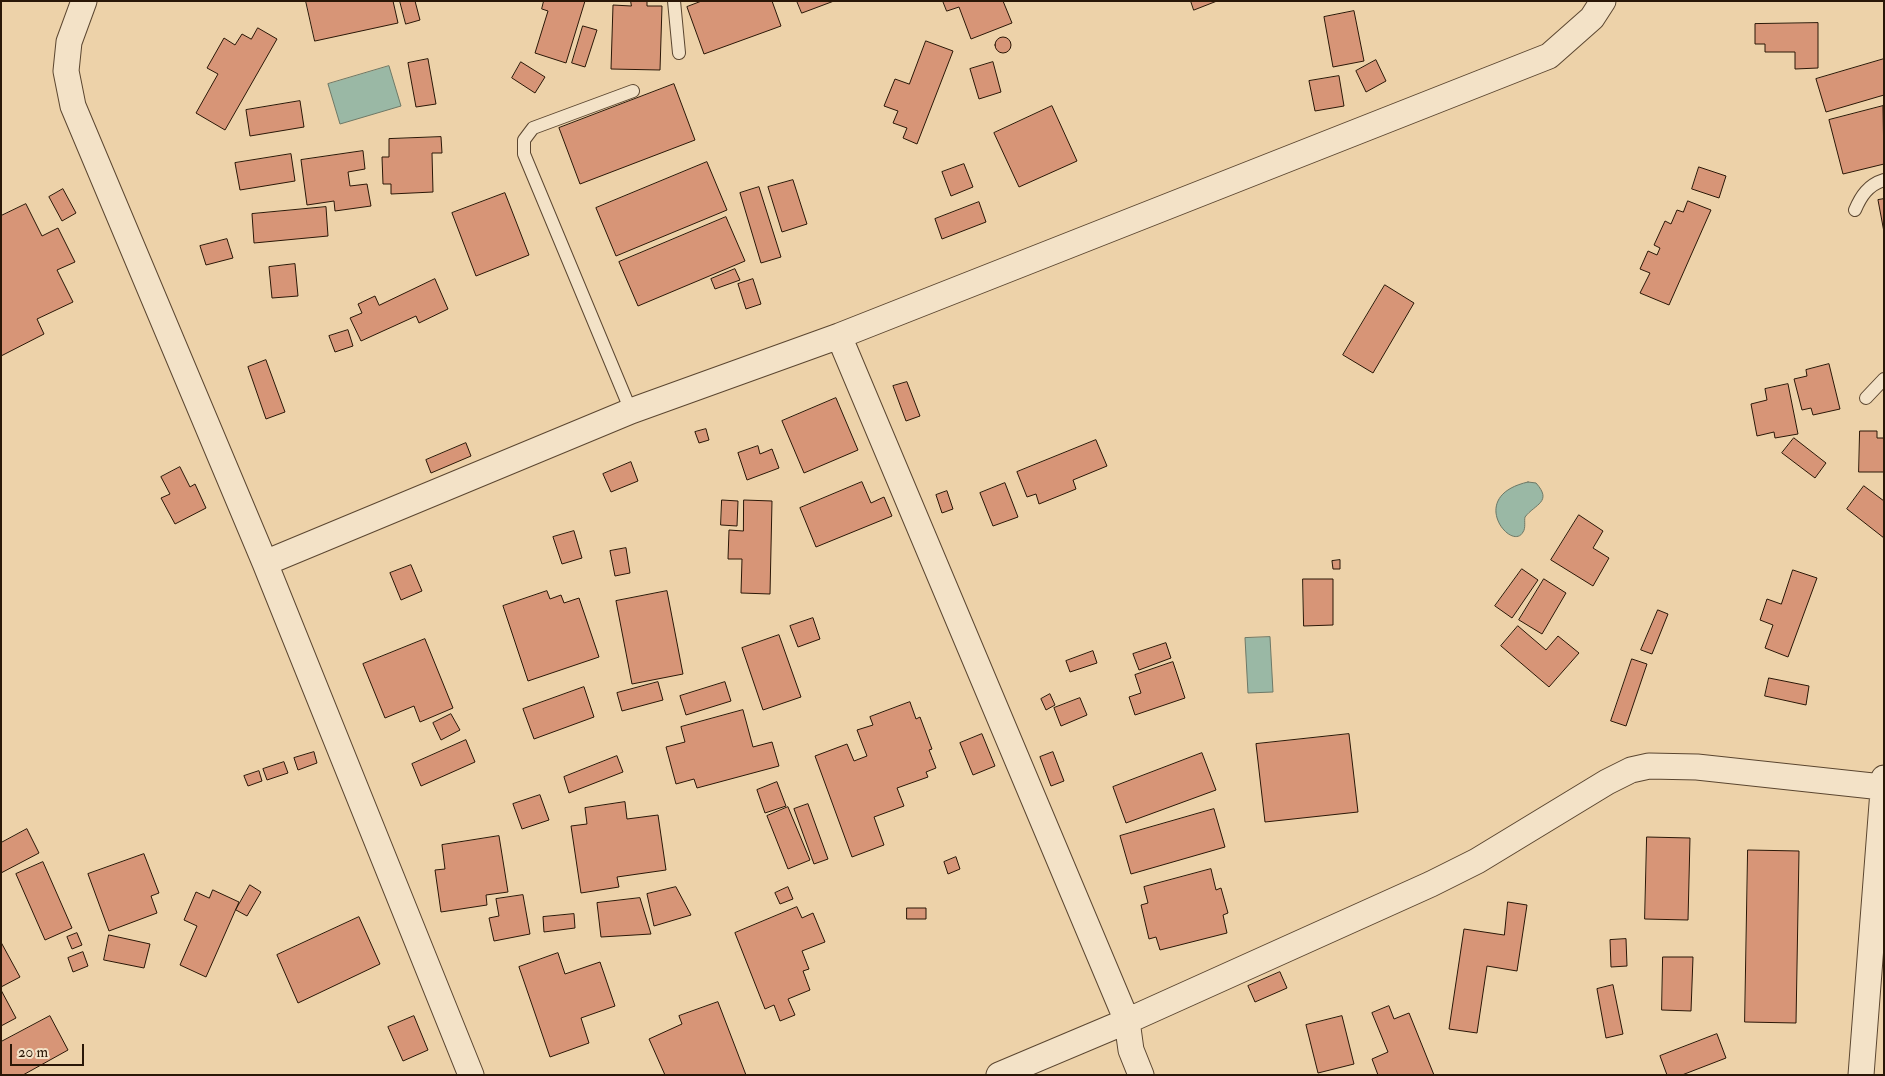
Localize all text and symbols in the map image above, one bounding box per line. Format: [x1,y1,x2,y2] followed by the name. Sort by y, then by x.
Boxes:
[12,1034,86,1066] scale bar
[18,1043,48,1062] text: 20 m

